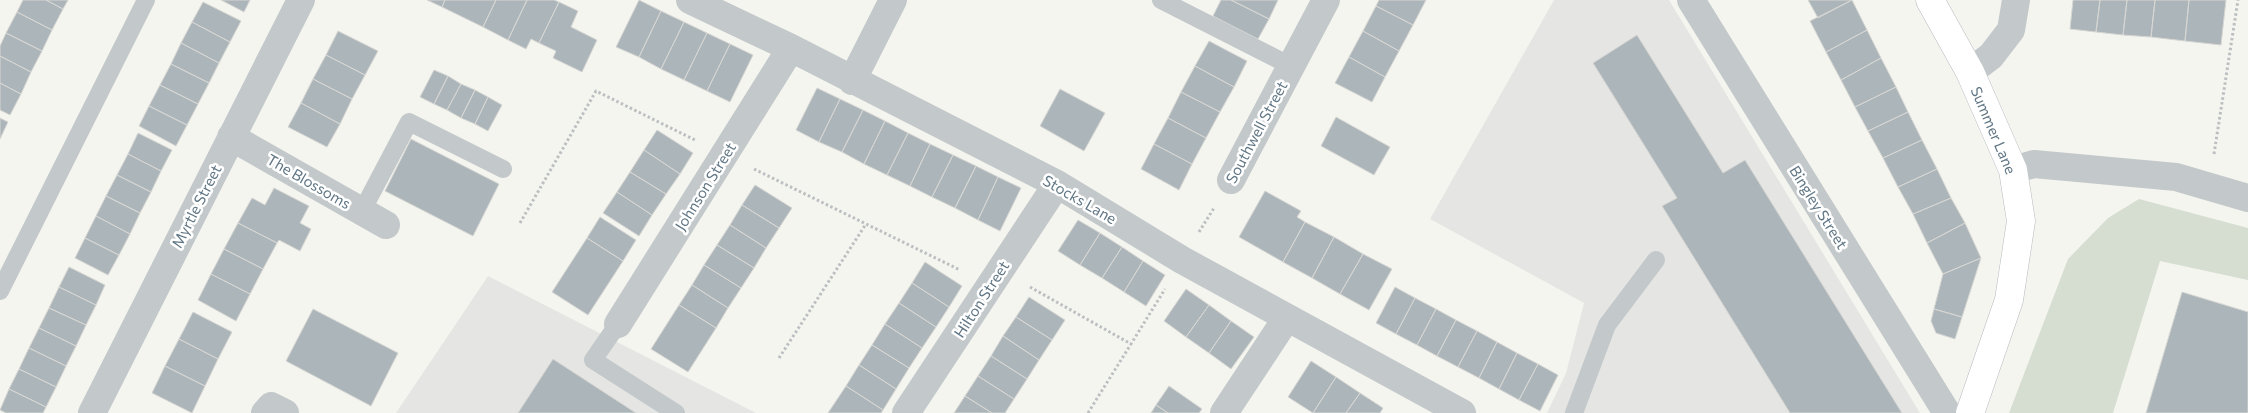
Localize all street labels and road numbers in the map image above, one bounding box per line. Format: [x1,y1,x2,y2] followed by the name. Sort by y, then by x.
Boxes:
[1221,78,1291,186] street label: Southwell Street
[1968,84,2020,176] street label: Summer Lane
[671,139,739,233] street label: Johnson Street
[264,150,354,212] street label: The Blossoms
[167,161,225,251] street label: Myrtle Street
[1786,162,1852,252] street label: Bingley Street
[1040,171,1120,227] street label: Stocks Lane
[950,257,1012,341] street label: Hilton Street

